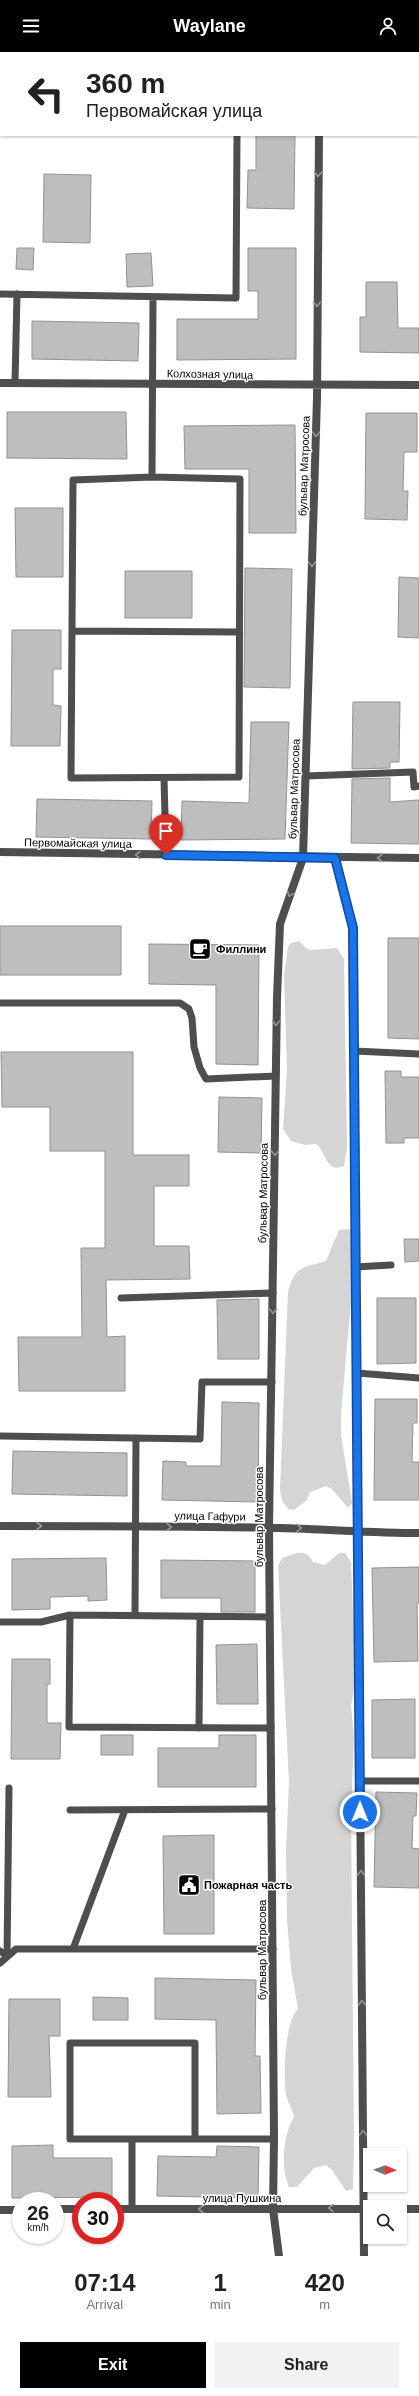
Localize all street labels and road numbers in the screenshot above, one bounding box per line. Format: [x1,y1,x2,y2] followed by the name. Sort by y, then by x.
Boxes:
[167,367,254,381] street label: Колхозная улица
[296,415,312,516] street label: бульвар Матросова
[286,738,302,839] street label: бульвар Матросова
[24,836,133,850] street label: Первомайская улица
[256,1142,270,1243] street label: бульвар Матросова
[253,1466,265,1567] street label: бульвар Матросова
[174,1509,246,1523] street label: улица Гафури
[256,1899,268,2000] street label: бульвар Матросова
[203,2192,282,2204] street label: улица Пушкина

